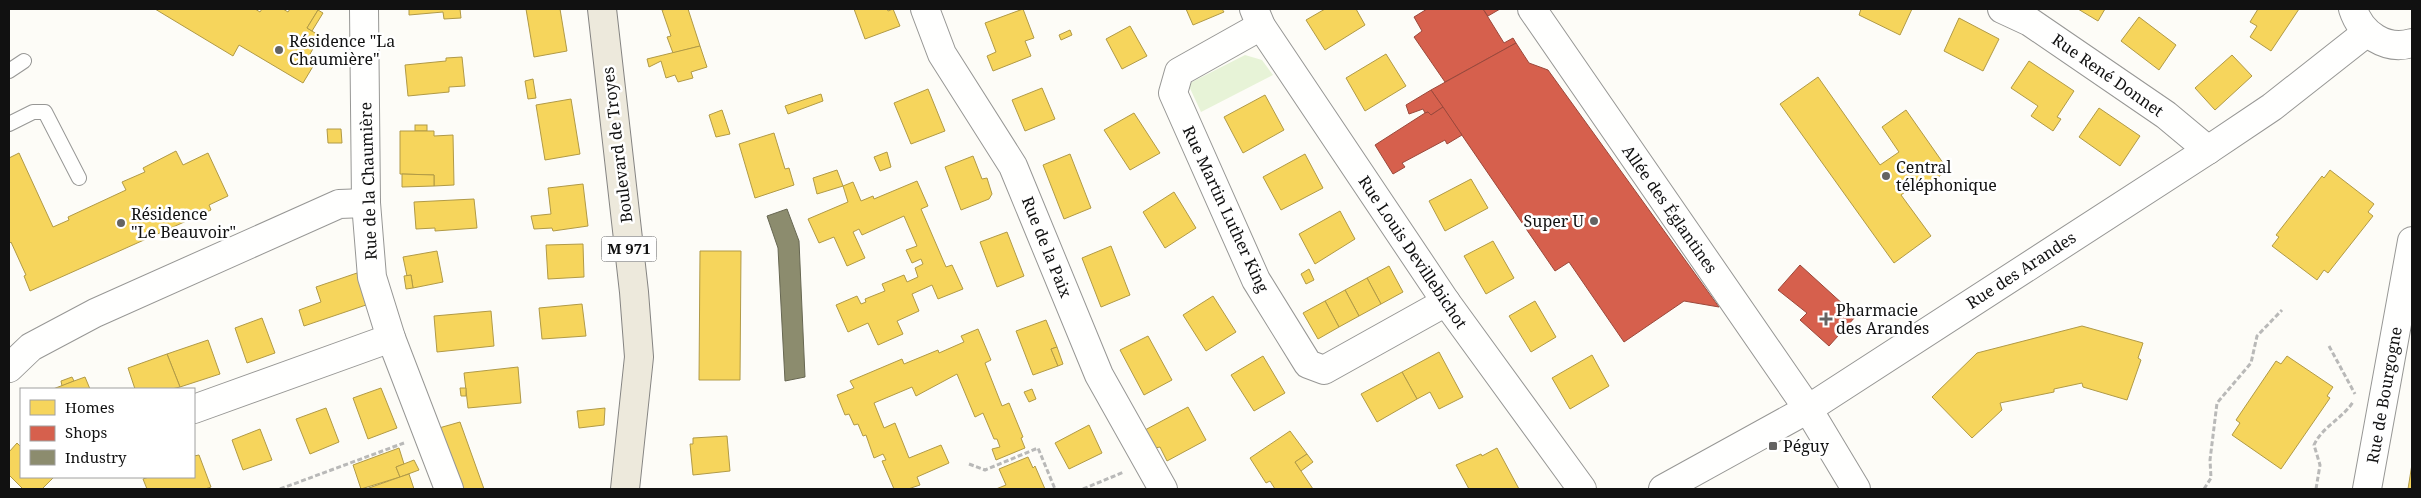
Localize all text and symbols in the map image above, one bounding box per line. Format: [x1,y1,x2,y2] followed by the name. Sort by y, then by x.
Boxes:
[2048,28,2168,122] street label: Rue René Donnet
[289,30,395,70] place label: Résidence "La Chaumière"
[273,44,285,56] marker: Résidence "La Chaumière"
[597,66,637,224] street label: Boulevard de Troyes
[354,102,382,260] street label: Rue de la Chaumière
[1178,122,1275,296] street label: Rue Martin Luther King
[1617,140,1723,278] street label: Allée des Églantines
[1896,156,1997,196] place label: Central téléphonique
[1880,170,1892,182] marker: Central téléphonique
[1354,171,1473,333] street label: Rue Louis Devillebichot
[1017,193,1078,301] street label: Rue de la Paix
[131,203,236,243] place label: Résidence "Le Beauvoir"
[1524,210,1585,232] place label: Super U
[1588,215,1600,227] marker: Super U
[115,217,127,229] marker: Résidence "Le Beauvoir"
[1962,226,2080,314] street label: Rue des Arandes
[602,236,656,262] road number: M 971
[1836,299,1929,339] place label: Pharmacie des Arandes
[1820,313,1832,325] marker: Pharmacie des Arandes
[2361,325,2407,465] street label: Rue de Bourgogne
[20,388,195,478] legend
[65,397,115,417] text: Homes
[65,422,108,442] text: Shops
[1783,435,1830,457] place label: Péguy
[1767,440,1779,452] marker: Péguy
[65,447,127,467] text: Industry

